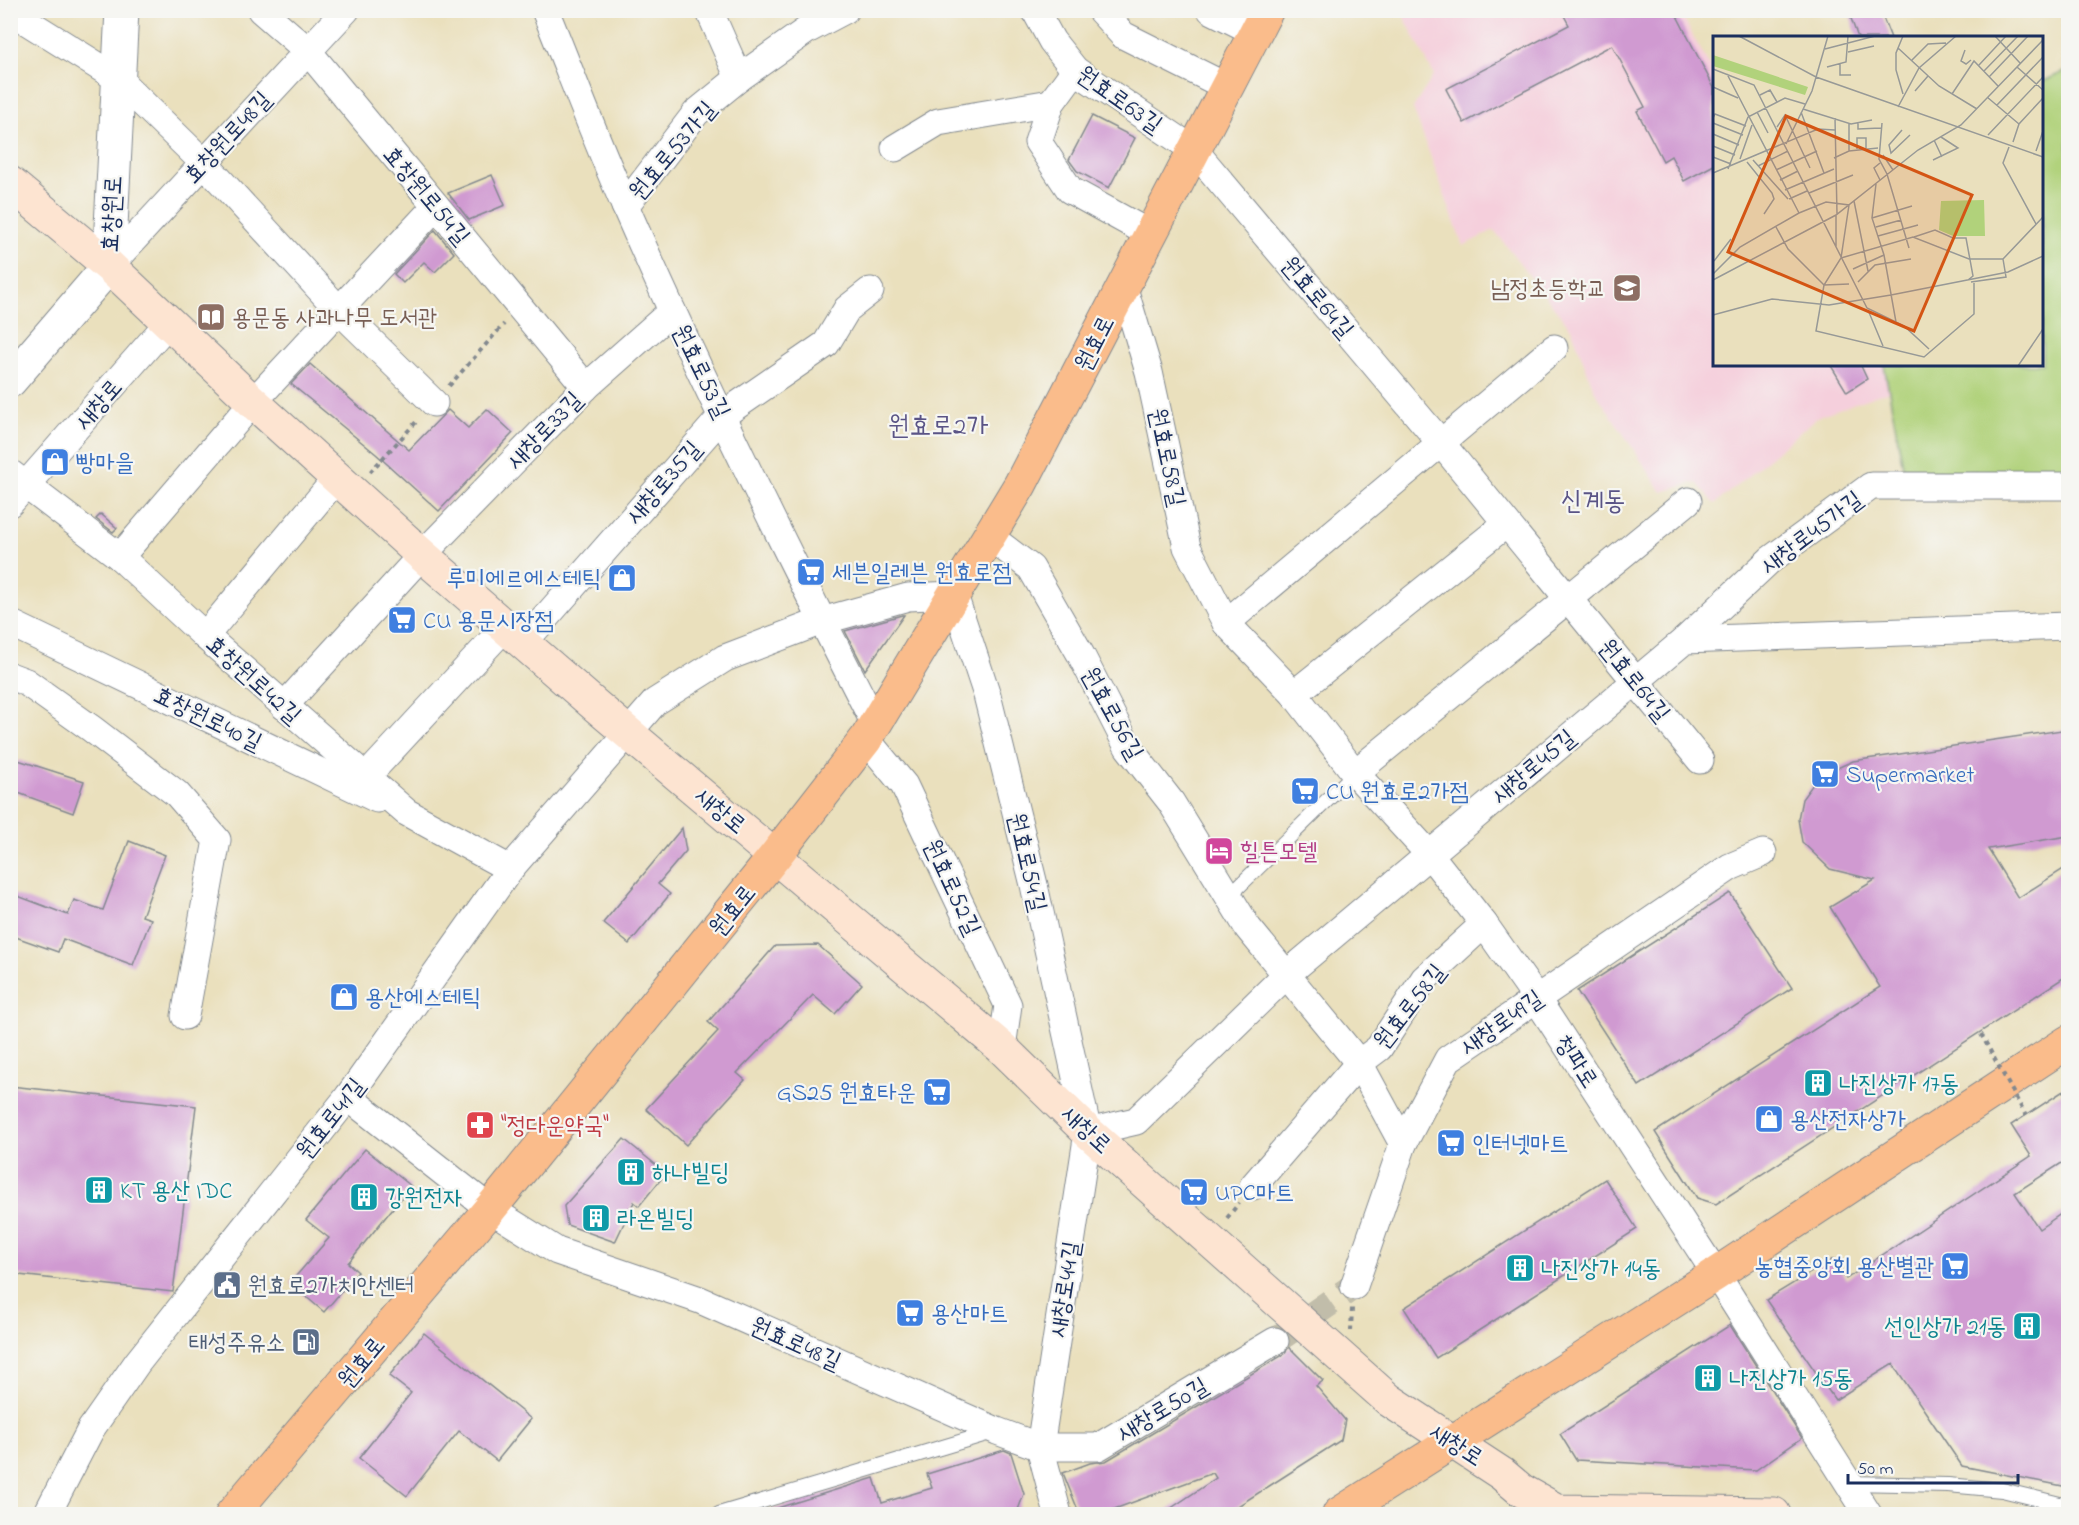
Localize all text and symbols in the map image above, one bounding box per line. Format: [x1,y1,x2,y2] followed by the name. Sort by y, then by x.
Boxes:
[1713,36,2043,366] inset map
[1068,59,1169,143] street label: 원효로63길
[177,85,281,193] street label: 효창원로48길
[622,94,726,209] street label: 원효로53가길
[373,139,477,254] street label: 효창원로54길
[94,175,133,254] street label: 효창원로
[1271,250,1361,347] street label: 원효로64길
[1611,272,1643,304] school or university icon: 남정초등학교
[1490,273,1606,308] place label: 남정초등학교
[195,301,227,333] library icon: 용문동 사과나무 도서관
[232,302,437,337] place label: 용문동 사과나무 도서관
[1067,310,1125,378] street label: 원효로
[662,319,738,425] street label: 원효로53길
[68,372,132,439] street label: 새창로
[499,385,592,479] street label: 새창로33길
[1138,405,1193,510] street label: 원효로58길
[888,408,988,447] district label: 원효로2가
[619,434,711,533] street label: 새창로35길
[39,446,71,478] shop icon: 빵마을
[76,447,134,482] place label: 빵마을
[1560,483,1626,522] district label: 신계동
[1754,484,1871,584] street label: 새창로45가길
[795,556,827,588] supermarket icon: 세븐일레븐 원효로점
[832,557,1012,592] place label: 세븐일레븐 원효로점
[606,562,638,594] shop icon: 루미에르에스테틱
[447,563,601,598] place label: 루미에르에스테틱
[386,604,418,636] supermarket icon: CU 용문시장점
[423,605,554,640] place label: CU 용문시장점
[197,628,308,733] street label: 효창원로42길
[1589,633,1677,731] street label: 원효로64길
[1071,661,1151,767] street label: 원효로56길
[147,679,267,762] street label: 효창원로40길
[1485,722,1584,814] street label: 새창로45길
[1809,758,1841,790] supermarket icon: Supermarket
[1846,759,1975,794] place label: Supermarket
[1289,775,1321,807] supermarket icon: CU 원효로2가점
[1326,776,1469,811] place label: CU 원효로2가점
[686,780,753,844] street label: 새창로
[997,809,1054,916] street label: 원효로54길
[913,834,988,942] street label: 원효로52길
[1203,835,1235,867] hotel icon: 힐튼모텔
[1240,836,1317,871] place label: 힐튼모텔
[702,878,766,945] street label: 원효로
[1366,957,1456,1058] street label: 원효로58길
[328,981,360,1013] shop icon: 용산에스테틱
[365,982,481,1017] place label: 용산에스테틱
[1454,983,1551,1065] street label: 새창로49길
[1544,1029,1605,1096] street label: 청파로
[1802,1067,1834,1099] building icon: 나진상가 17동
[1839,1068,1959,1103] place label: 나진상가 17동
[289,1071,375,1168] street label: 원효로41길
[921,1076,953,1108] supermarket icon: GS25 원효타운
[777,1077,916,1112] place label: GS25 원효타운
[1052,1098,1118,1163] street label: 새창로
[1753,1103,1785,1135] shop icon: 용산전자상가
[1790,1104,1906,1139] place label: 용산전자상가
[464,1109,496,1141] pharmacy icon: "정다운약국"
[501,1110,609,1145] place label: "정다운약국"
[1435,1127,1467,1159] supermarket icon: 인터넷마트
[1472,1128,1569,1163] place label: 인터넷마트
[615,1156,647,1188] building icon: 하나빌딩
[652,1157,729,1192] place label: 하나빌딩
[83,1174,115,1206] building icon: KT 용산 IDC
[120,1175,232,1210] place label: KT 용산 IDC
[1178,1176,1210,1208] supermarket icon: UPC마트
[1215,1177,1294,1212] place label: UPC마트
[348,1181,380,1213] building icon: 강원전자
[385,1182,462,1217] place label: 강원전자
[580,1202,612,1234] building icon: 라온빌딩
[617,1203,694,1238] place label: 라온빌딩
[1042,1239,1091,1340] street label: 새창로44길
[1939,1250,1971,1282] supermarket icon: 농협중앙회 용산별관
[1754,1251,1934,1286] place label: 농협중앙회 용산별관
[1504,1252,1536,1284] building icon: 나진상가 14동
[1541,1253,1661,1288] place label: 나진상가 14동
[211,1269,243,1301] public building icon: 원효로2가치안센터
[248,1270,414,1305] place label: 원효로2가치안센터
[894,1297,926,1329] supermarket icon: 용산마트
[931,1298,1008,1333] place label: 용산마트
[744,1310,846,1381] street label: 원효로48길
[2011,1310,2043,1342] building icon: 선인상가 21동
[1884,1311,2006,1346] place label: 선인상가 21동
[290,1326,322,1358] fuel station icon: 태성주유소
[188,1327,285,1362] place label: 태성주유소
[331,1330,395,1397] street label: 원효로
[1692,1362,1724,1394] building icon: 나진상가 15동
[1729,1363,1853,1398] place label: 나진상가 15동
[1111,1370,1216,1452] street label: 새창로50길
[1422,1416,1489,1477] street label: 새창로
[1848,1447,2018,1485] scale bar
[1857,1457,1894,1483] text: 50 m

